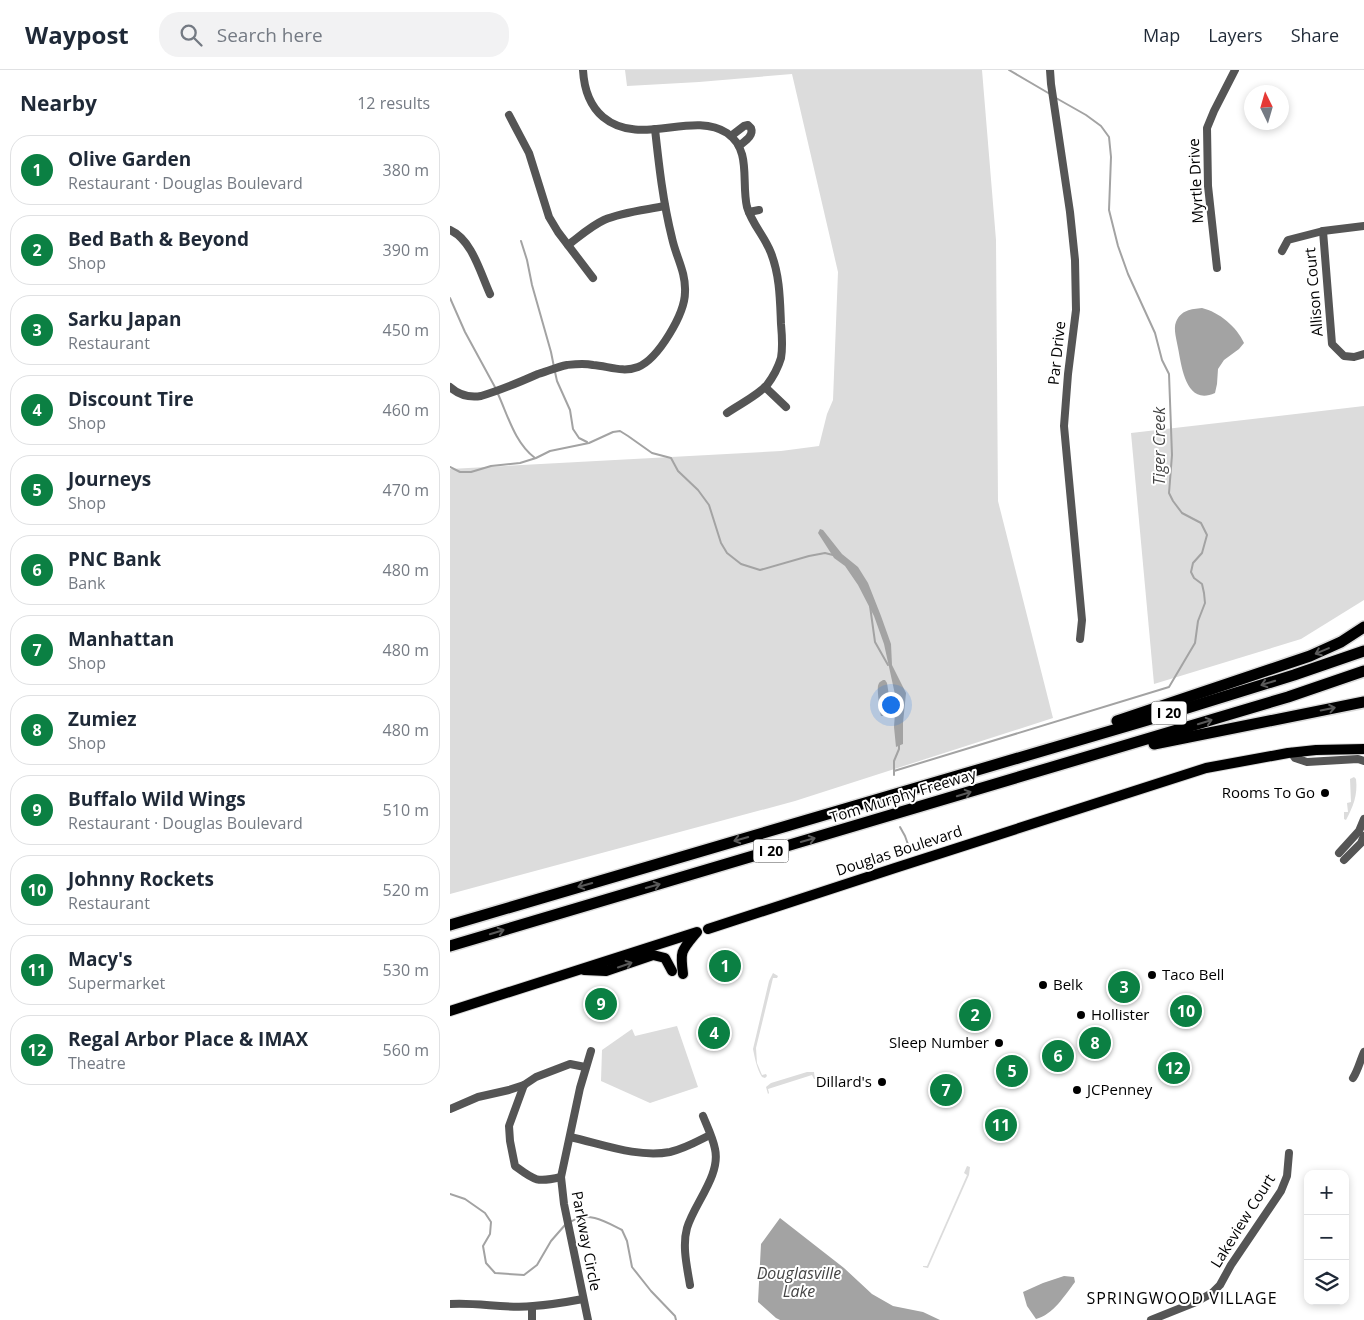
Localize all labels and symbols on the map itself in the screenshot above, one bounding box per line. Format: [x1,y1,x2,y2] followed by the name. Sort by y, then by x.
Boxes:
[1244,85,1289,130] north arrow
[1183,138,1207,224] street label: Myrtle Drive
[1299,247,1327,337] street label: Allison Court
[1043,320,1069,386] street label: Par Drive
[1148,406,1170,485] water label: Tiger Creek
[1315,647,1330,656] one-way arrow
[1260,679,1276,689] one-way arrow
[878,692,904,718] your location
[1152,702,1186,724] road number: I 20
[1320,704,1336,713] one-way arrow
[1197,716,1213,726] one-way arrow
[827,763,979,827] street label: Tom Murphy Freeway
[1222,782,1315,802] place label: Rooms To Go
[1319,787,1331,799] marker: Rooms To Go
[956,788,972,798] one-way arrow
[833,820,964,880] street label: Douglas Boulevard
[733,834,749,844] one-way arrow
[800,835,816,845] one-way arrow
[754,839,788,862] road number: I 20
[577,880,593,890] one-way arrow
[644,881,660,891] one-way arrow
[488,927,504,937] one-way arrow
[709,947,741,985] pin: 1
[617,960,633,969] one-way arrow
[1162,964,1224,984] place label: Taco Bell
[1108,968,1140,1006] pin: 3
[1146,969,1158,981] marker: Taco Bell
[1053,974,1083,994] place label: Belk
[1037,979,1049,991] marker: Belk
[585,985,617,1023] pin: 9
[1170,992,1202,1030] pin: 10
[959,996,991,1034] pin: 2
[1091,1004,1150,1024] place label: Hollister
[1075,1009,1087,1021] marker: Hollister
[698,1014,730,1052] pin: 4
[1079,1024,1111,1062] pin: 8
[889,1032,989,1052] place label: Sleep Number
[993,1037,1005,1049] marker: Sleep Number
[1042,1037,1074,1075] pin: 6
[1158,1049,1190,1087] pin: 12
[996,1052,1028,1090] pin: 5
[816,1071,872,1091] place label: Dillard's
[930,1071,962,1109] pin: 7
[876,1076,888,1088] marker: Dillard's
[1085,1079,1153,1099] place label: JCPenney
[1071,1084,1083,1096] marker: JCPenney
[985,1106,1017,1144] pin: 11
[1205,1170,1279,1271] street label: Lakeview Court
[567,1189,606,1293] street label: Parkway Circle
[757,1262,841,1302] water label: Douglasville Lake
[1086,1287,1278,1309] district label: SPRINGWOOD VILLAGE

